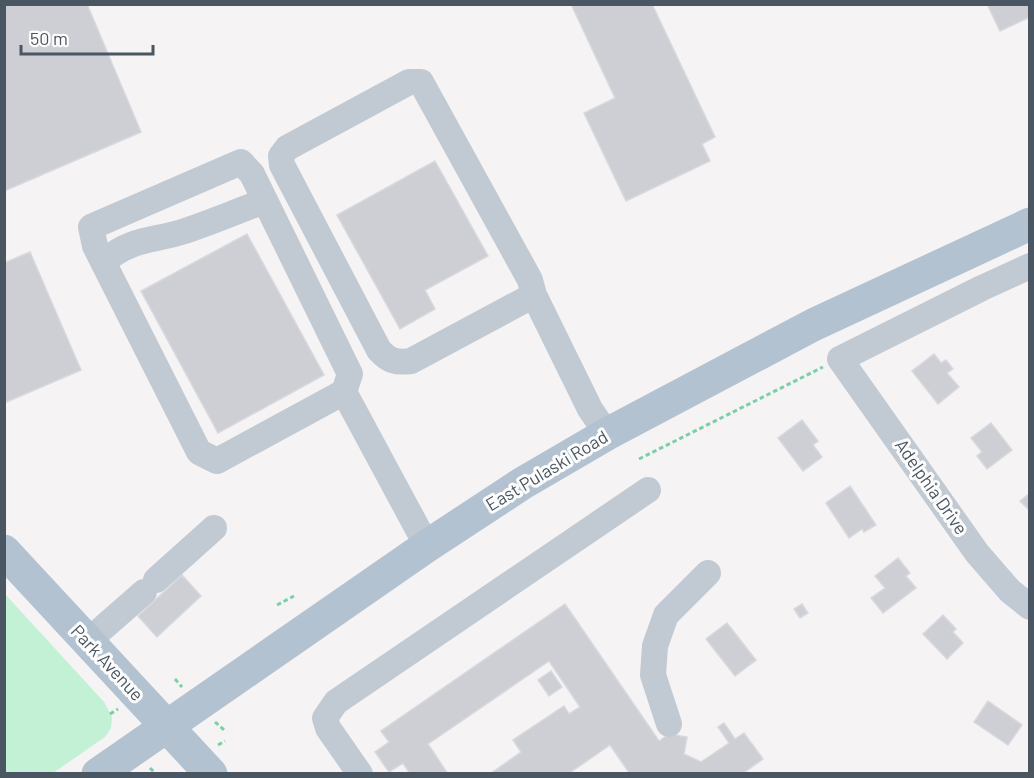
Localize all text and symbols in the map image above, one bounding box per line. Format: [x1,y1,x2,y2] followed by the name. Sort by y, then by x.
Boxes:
[21,18,153,56] scale bar
[30,27,68,49] text: 50 m
[482,425,611,515] street label: East Pulaski Road
[891,435,973,538] street label: Adelphia Drive
[67,620,149,705] street label: Park Avenue

